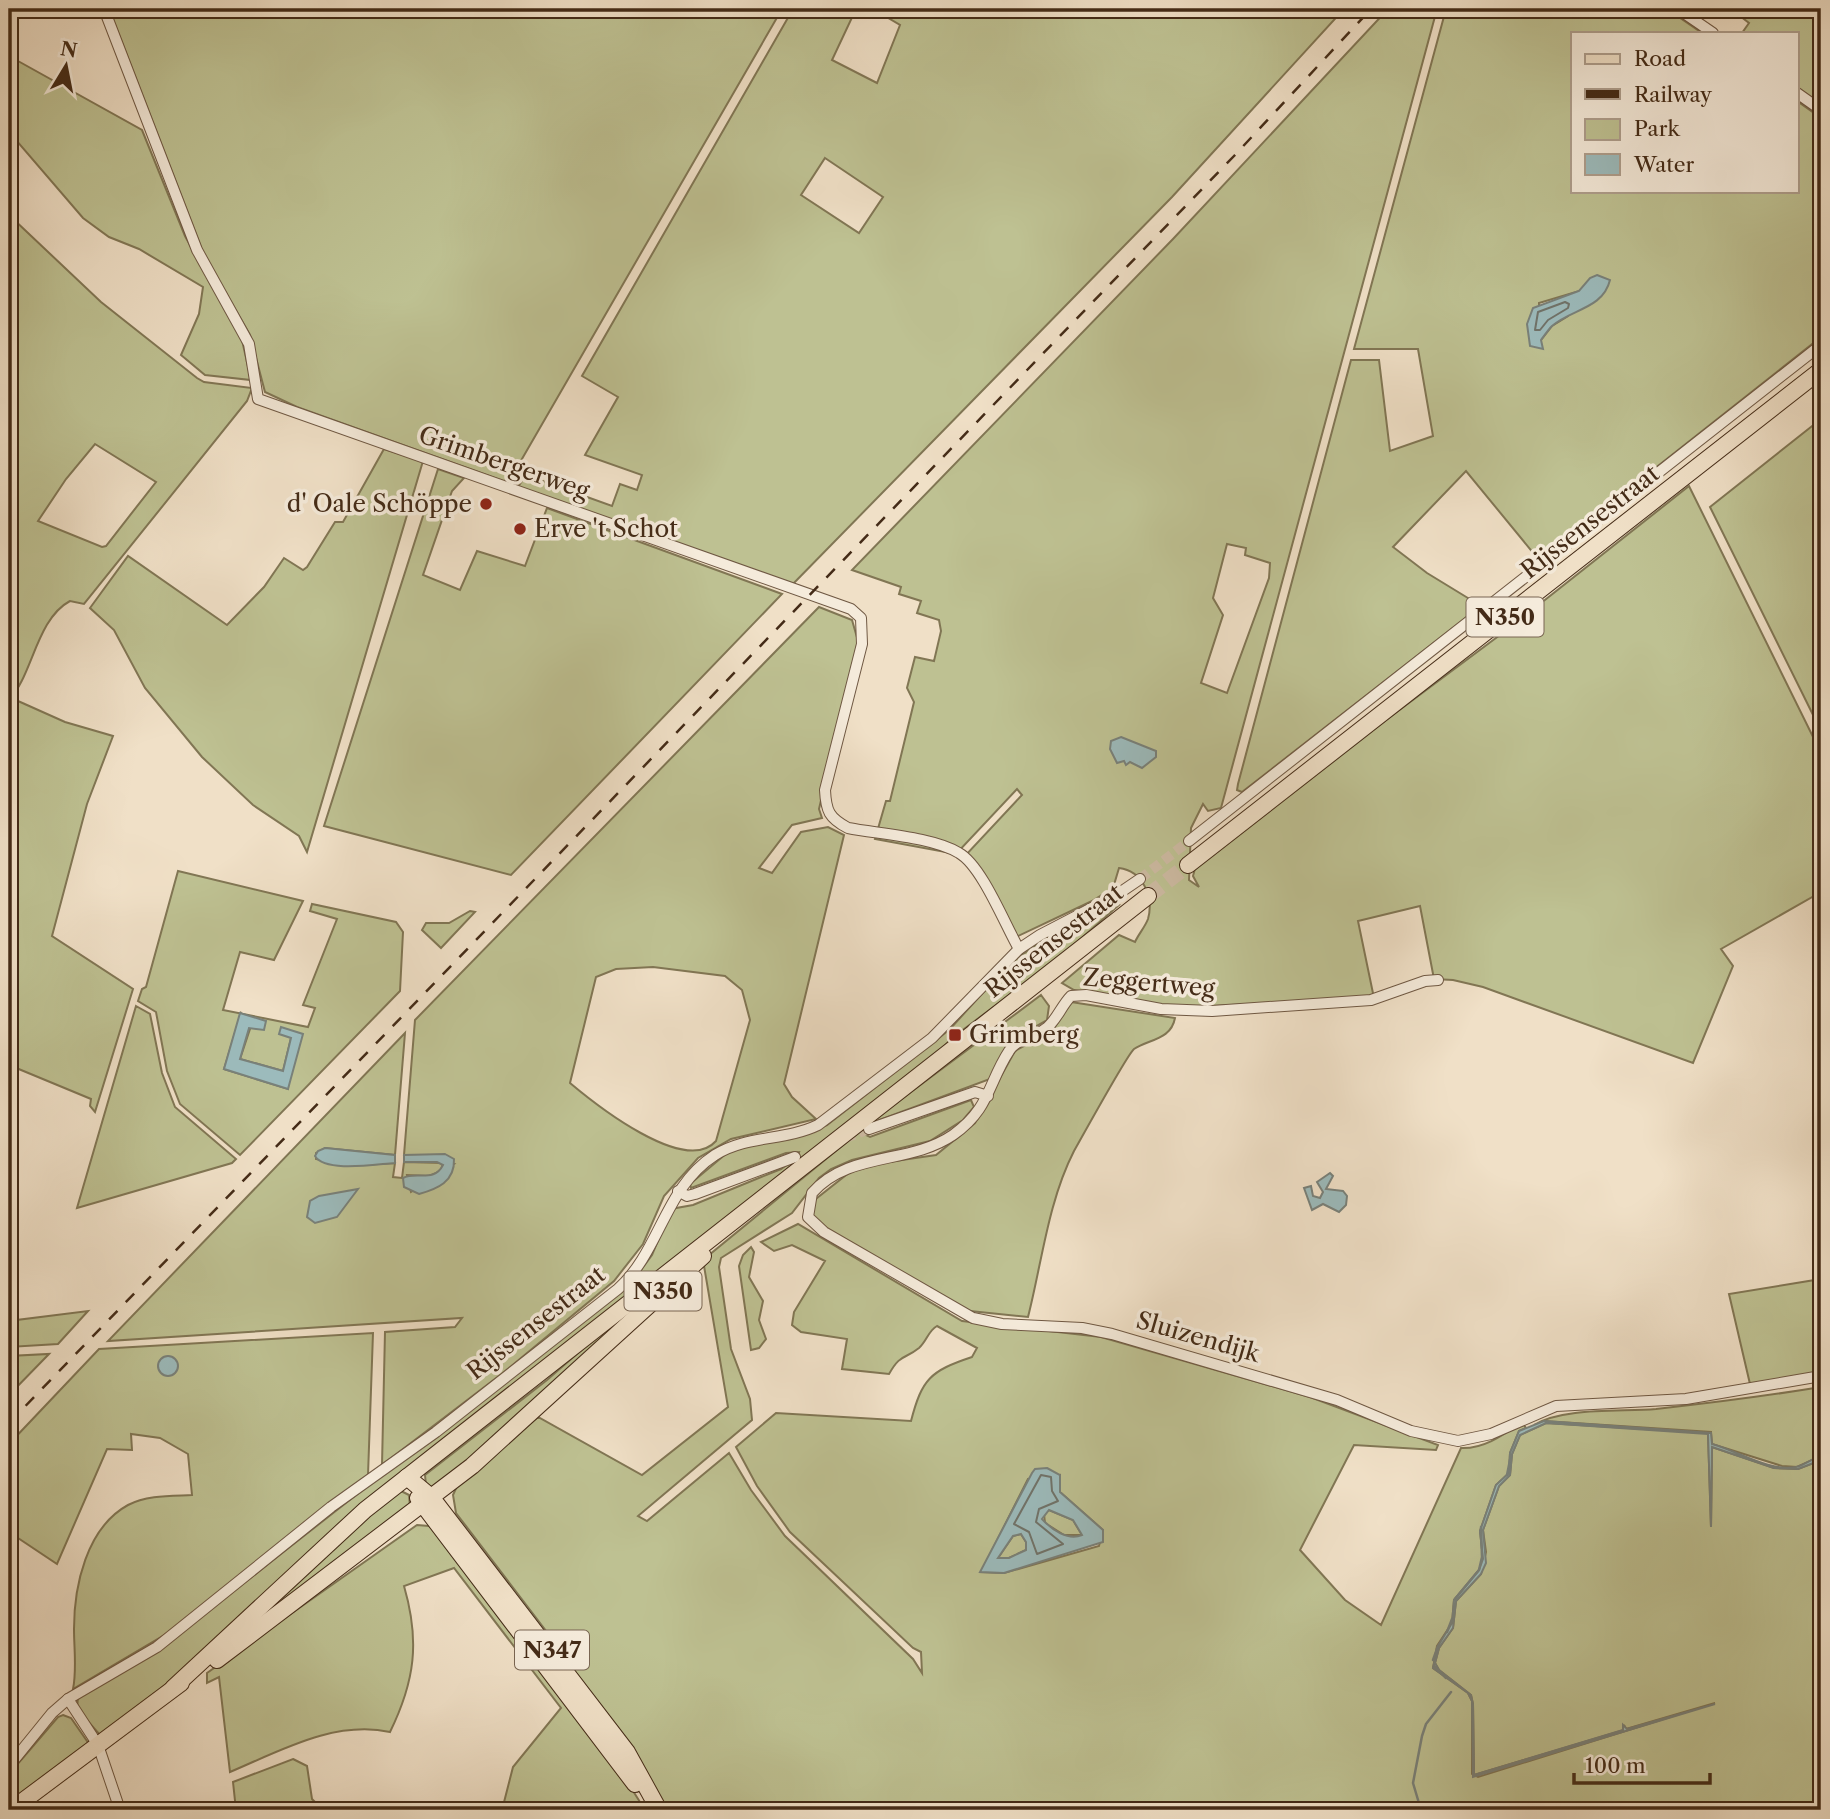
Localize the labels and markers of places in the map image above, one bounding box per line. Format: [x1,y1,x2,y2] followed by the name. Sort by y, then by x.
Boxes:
[287,489,472,518] place label: d' Oale Schöppe
[478,496,494,512] marker: d' Oale Schöppe
[534,514,678,543] place label: Erve 't Schot
[512,521,528,537] marker: Erve 't Schot
[969,1020,1079,1049] place label: Grimberg
[947,1027,963,1043] marker: Grimberg

